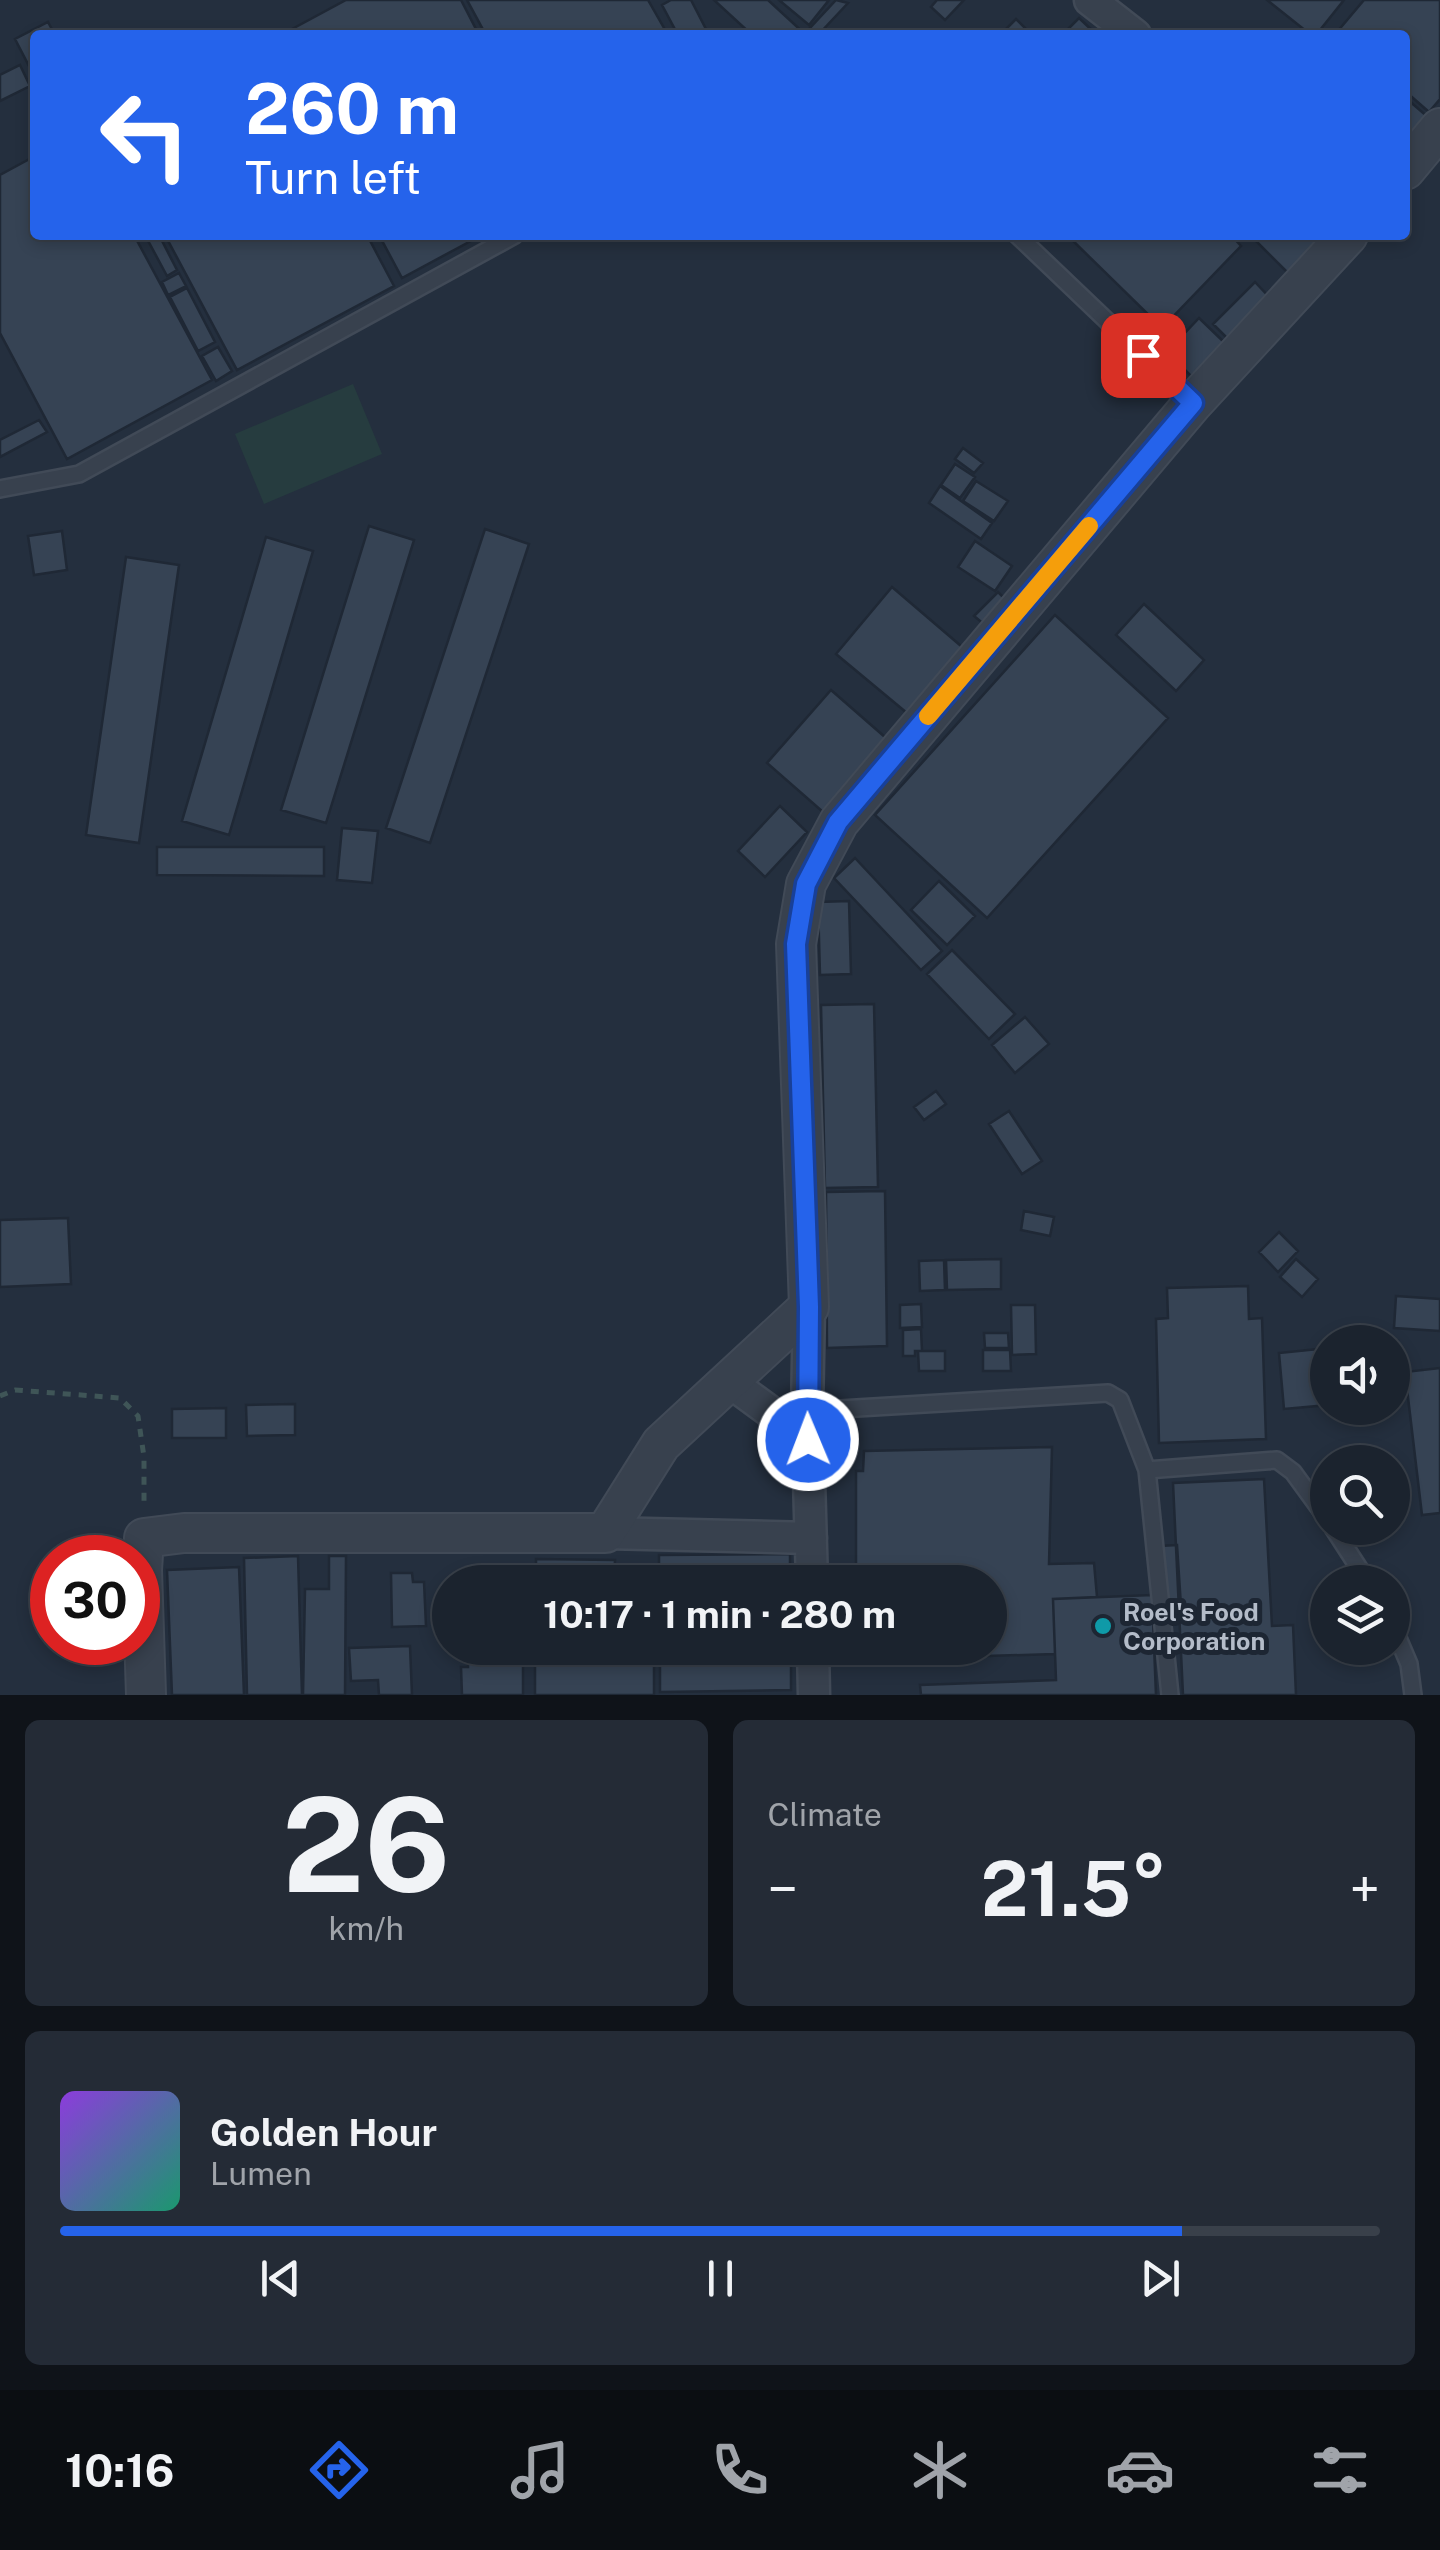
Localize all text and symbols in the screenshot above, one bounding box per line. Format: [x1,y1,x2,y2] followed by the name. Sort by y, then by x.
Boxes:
[245,67,459,150] text: 260 m
[80,70,210,200] icon: left
[245,151,421,204] text: Turn left
[1101,313,1186,398] pin
[1116,328,1171,383] icon: arrive
[1310,1325,1410,1665] map controls
[1310,1325,1410,1425] button: sound
[756,1388,860,1492] position arrow
[1310,1445,1410,1545] button: search
[30,1535,160,1665] speed limit sign: 30
[1310,1565,1410,1665] button: layers
[543,1592,896,1637] text: 10:17 · 1 min · 280 m
[1123,1597,1265,1656] place label: Roel's Food Corporation
[1092,1615,1114,1637] marker: Roel's Food Corporation
[282,1769,450,1921] text: 26
[768,1796,882,1833] text: Climate
[981,1845,1167,1933] text: 21.5°
[768,1857,798,1921] text: −
[1350,1857,1380,1921] text: +
[329,1910,404,1947] text: km/h
[210,2110,437,2155] text: Golden Hour
[210,2155,312,2192] text: Lumen
[253,2251,308,2306] icon: previous
[693,2251,748,2306] icon: pause
[1133,2251,1188,2306] icon: next
[304,2435,374,2505] icon: directions
[505,2435,575,2505] icon: music
[705,2435,775,2505] icon: phone
[905,2435,975,2505] icon: climate
[1105,2435,1175,2505] icon: car
[1305,2435,1375,2505] icon: filters
[65,2444,174,2497] text: 10:16

